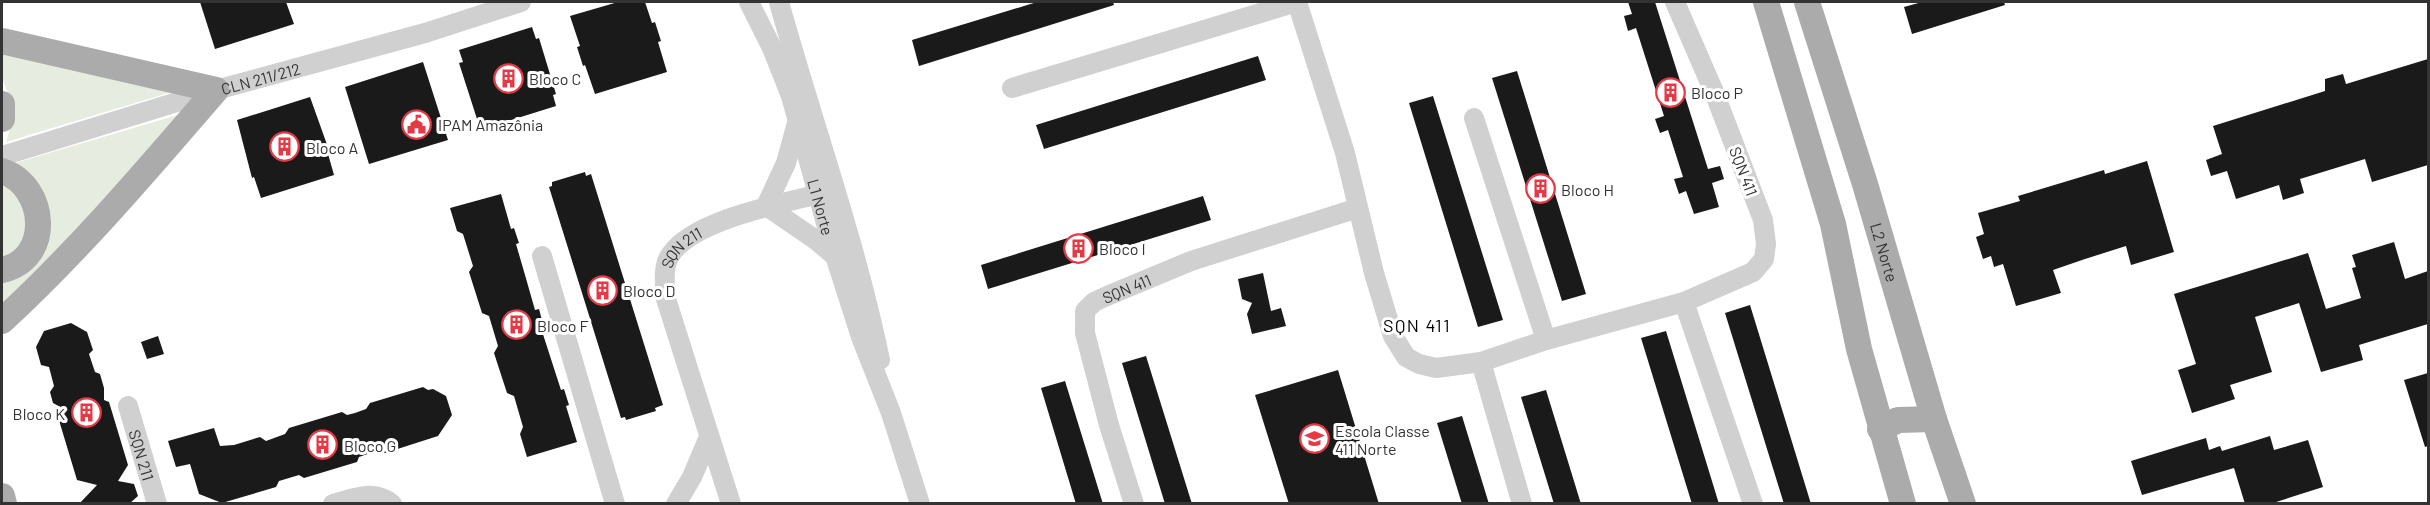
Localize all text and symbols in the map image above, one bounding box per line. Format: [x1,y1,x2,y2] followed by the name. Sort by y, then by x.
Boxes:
[219,58,302,98] street label: CLN 211/212
[492,62,524,94] building icon: Bloco C
[529,69,581,88] place label: Bloco C
[1654,76,1686,108] building icon: Bloco P
[1691,83,1743,102] place label: Bloco P
[401,108,433,140] public building icon: IPAM Amazônia
[438,115,543,134] place label: IPAM Amazônia
[269,131,301,163] building icon: Bloco A
[306,138,359,157] place label: Bloco A
[1726,144,1762,198] street label: SQN 411
[1524,173,1556,205] building icon: Bloco H
[805,177,838,237] street label: L1 Norte
[1561,180,1614,199] place label: Bloco H
[1867,220,1903,284] street label: L2 Norte
[656,222,705,270] street label: SQN 211
[1062,232,1094,264] building icon: Bloco I
[1099,239,1146,258] place label: Bloco I
[1099,269,1154,307] street label: SQN 411
[586,274,618,306] building icon: Bloco D
[623,281,676,300] place label: Bloco D
[500,309,532,341] building icon: Bloco F
[1383,314,1451,336] district label: SQN 411
[537,316,589,335] place label: Bloco F
[70,397,102,429] building icon: Bloco K
[13,404,65,423] place label: Bloco K
[1335,421,1430,458] place label: Escola Classe 411 Norte
[1298,423,1330,455] school or university icon: Escola Classe 411 Norte
[126,427,159,483] street label: SQN 211
[307,429,339,461] building icon: Bloco G
[344,436,396,455] place label: Bloco G

